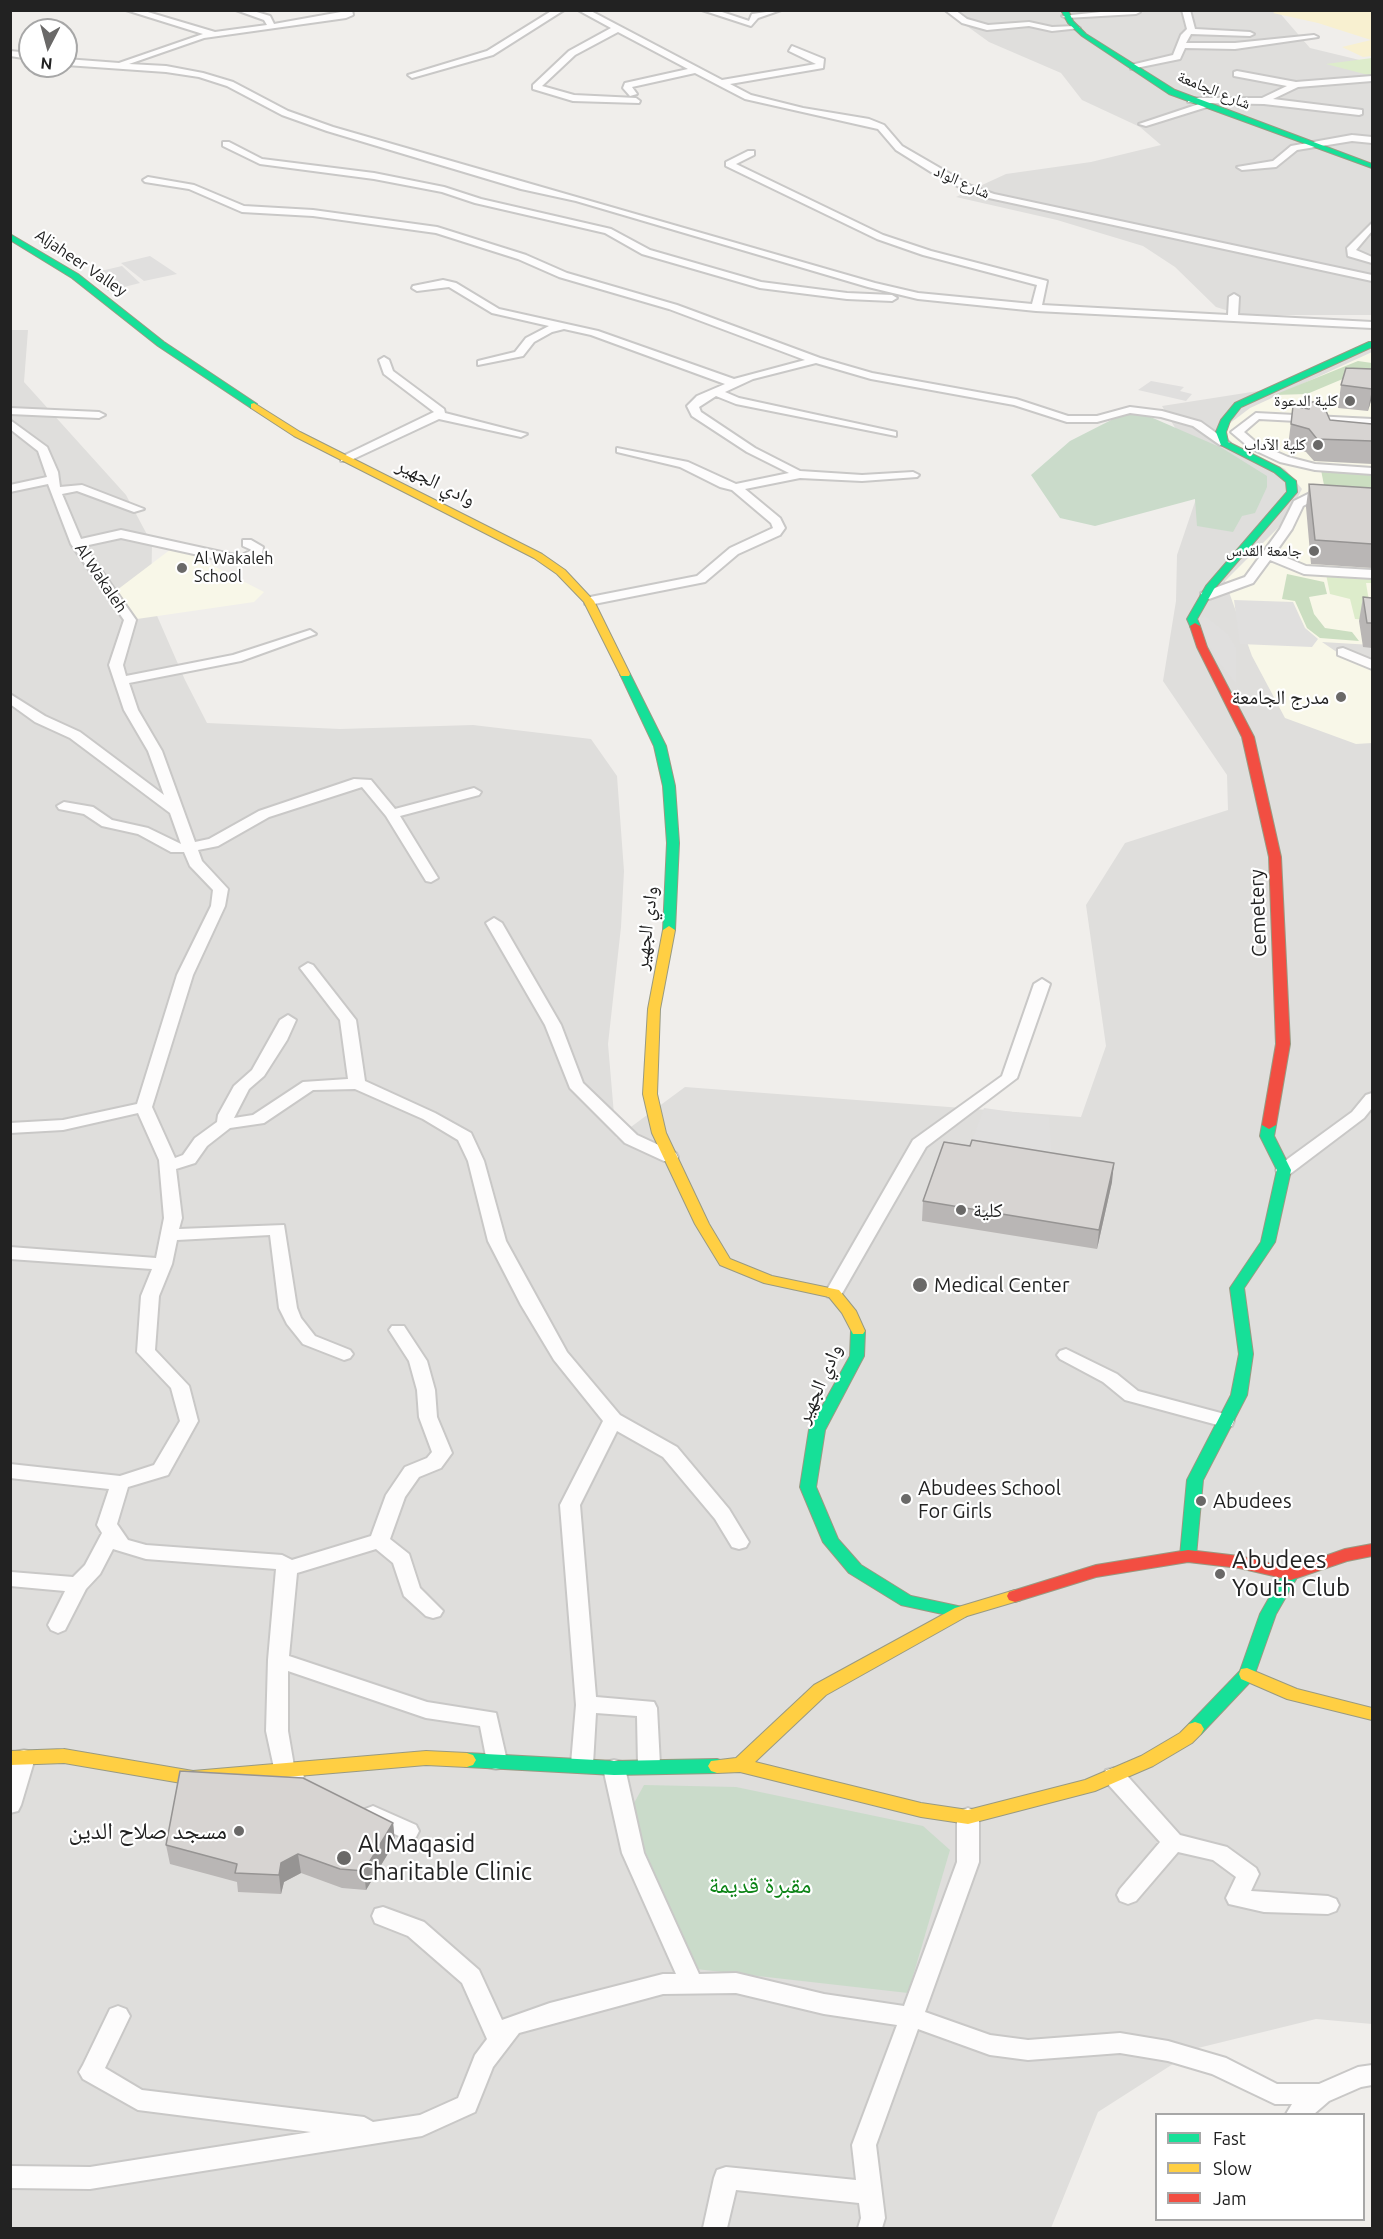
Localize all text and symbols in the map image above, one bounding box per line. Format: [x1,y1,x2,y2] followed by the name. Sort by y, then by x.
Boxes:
[18,18,78,78] north arrow
[39,54,53,73] text: N
[1175,67,1253,113] street label: شارع الجامعة
[931,161,993,203] street label: شارع الواد
[32,225,130,301] street label: Aljaheer Valley
[1274,391,1338,411] place label: كلية الدعوة
[1343,394,1357,408] marker: كلية الدعوة
[1244,435,1306,455] place label: كلية الآداب
[1311,438,1325,452] marker: كلية الآداب
[393,453,479,511] street label: وادي الجهير
[71,540,131,616] street label: Al Wakaleh
[1226,541,1302,561] place label: جامعة القدس
[1307,544,1321,558] marker: جامعة القدس
[194,549,273,587] place label: Al Wakaleh School
[175,561,189,575] marker: Al Wakaleh School
[1232,685,1329,709] place label: مدرج الجامعة
[1334,690,1348,704] marker: مدرج الجامعة
[1244,869,1272,957] street label: Cemetery
[629,885,663,971] street label: وادي الجهير
[973,1198,1002,1222] place label: كلية
[954,1203,968,1217] marker: كلية
[934,1273,1069,1297] place label: Medical Center
[911,1276,929,1294] marker: Medical Center
[791,1340,847,1428] street label: وادي الجهير
[918,1476,1061,1523] place label: Abudees School For Girls
[1213,1489,1292,1513] place label: Abudees
[899,1492,913,1506] marker: Abudees School For Girls
[1194,1494,1208,1508] marker: Abudees
[1232,1546,1350,1602] place label: Abudees Youth Club
[1213,1567,1227,1581] marker: Abudees Youth Club
[69,1817,227,1845] place label: مسجد صلاح الدين
[232,1824,246,1838] marker: مسجد صلاح الدين
[358,1830,532,1886] place label: Al Maqasid Charitable Clinic
[335,1849,353,1867] marker: Al Maqasid Charitable Clinic
[709,1871,811,1899] park label: مقبرة قديمة
[1155,2113,1365,2221] legend
[1213,2128,1246,2148] text: Fast
[1213,2158,1252,2178] text: Slow
[1213,2188,1247,2208] text: Jam

